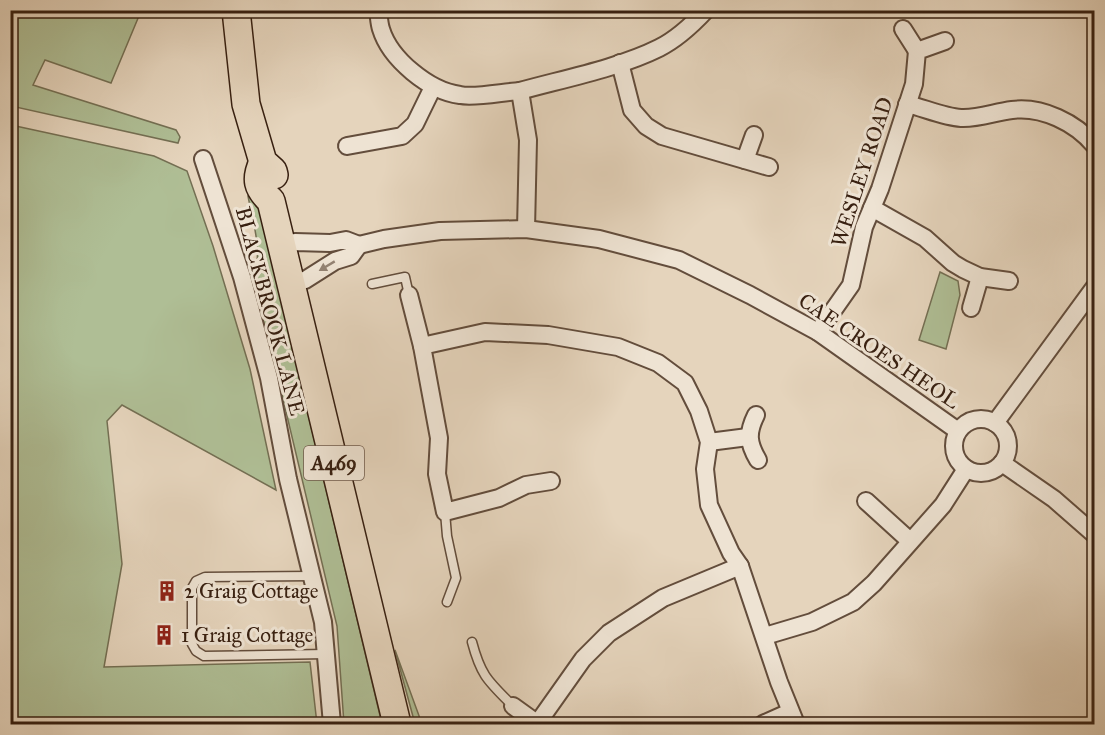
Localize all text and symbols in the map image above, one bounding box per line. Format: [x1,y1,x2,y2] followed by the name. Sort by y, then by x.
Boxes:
[826,94,898,250] street label: WESLEY ROAD
[230,204,310,418] street label: BLACKBROOK LANE
[319,261,335,272] one-way arrow
[794,287,965,415] street label: CAE CROES HEOL
[304,446,364,480] road number: A469
[184,578,319,604] place label: 2 Graig Cottage
[155,579,179,603] building icon: 2 Graig Cottage
[181,622,314,648] place label: 1 Graig Cottage
[152,623,176,647] building icon: 1 Graig Cottage

